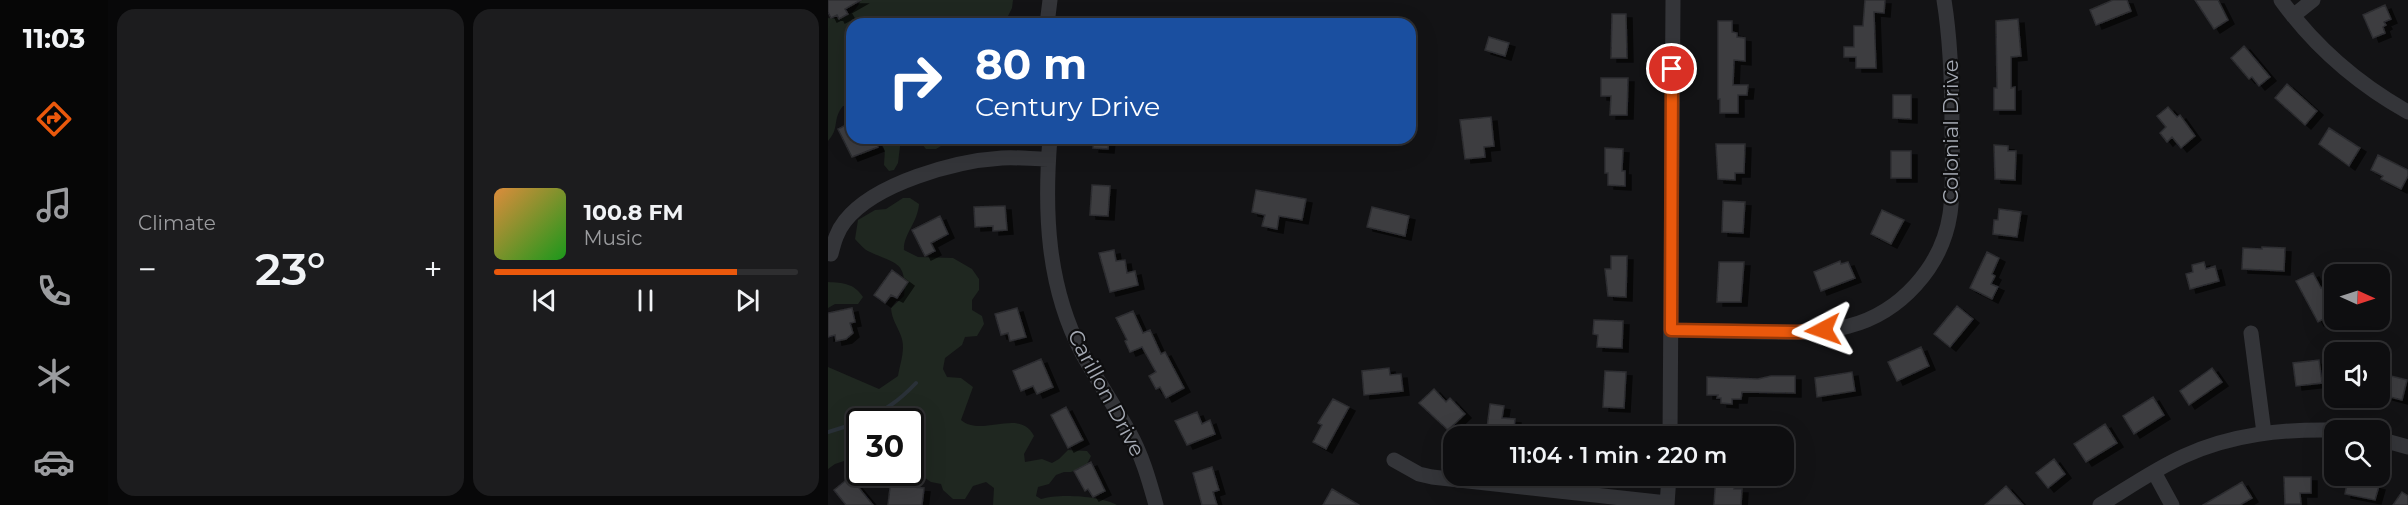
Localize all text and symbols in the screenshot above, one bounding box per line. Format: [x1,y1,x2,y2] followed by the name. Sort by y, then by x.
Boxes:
[23,22,85,55] text: 11:03
[975,38,1087,90] text: 80 m
[876,42,954,120] icon: right
[1646,43,1697,94] pin
[1655,52,1688,85] icon: arrive
[1938,60,1963,204] street label: Colonial Drive
[975,90,1160,123] text: Century Drive
[33,98,75,140] icon: directions
[33,184,75,226] icon: music
[584,199,684,226] text: 100.8 FM
[138,211,216,235] text: Climate
[584,226,642,250] text: Music
[255,241,326,296] text: 23°
[138,249,157,289] text: −
[424,249,443,289] text: +
[2324,264,2390,330] north arrow
[2324,264,2390,486] map controls
[33,270,75,312] icon: phone
[528,284,561,317] icon: previous
[629,284,662,317] icon: pause
[731,284,764,317] icon: next
[1791,298,1855,362] position arrow
[1062,325,1150,461] street label: Carillon Drive
[2324,342,2390,408] button: sound
[33,355,75,397] icon: climate
[846,408,924,486] speed limit sign: 30
[2324,420,2390,486] button: search
[33,441,75,483] icon: car
[1510,442,1727,469] text: 11:04 · 1 min · 220 m

